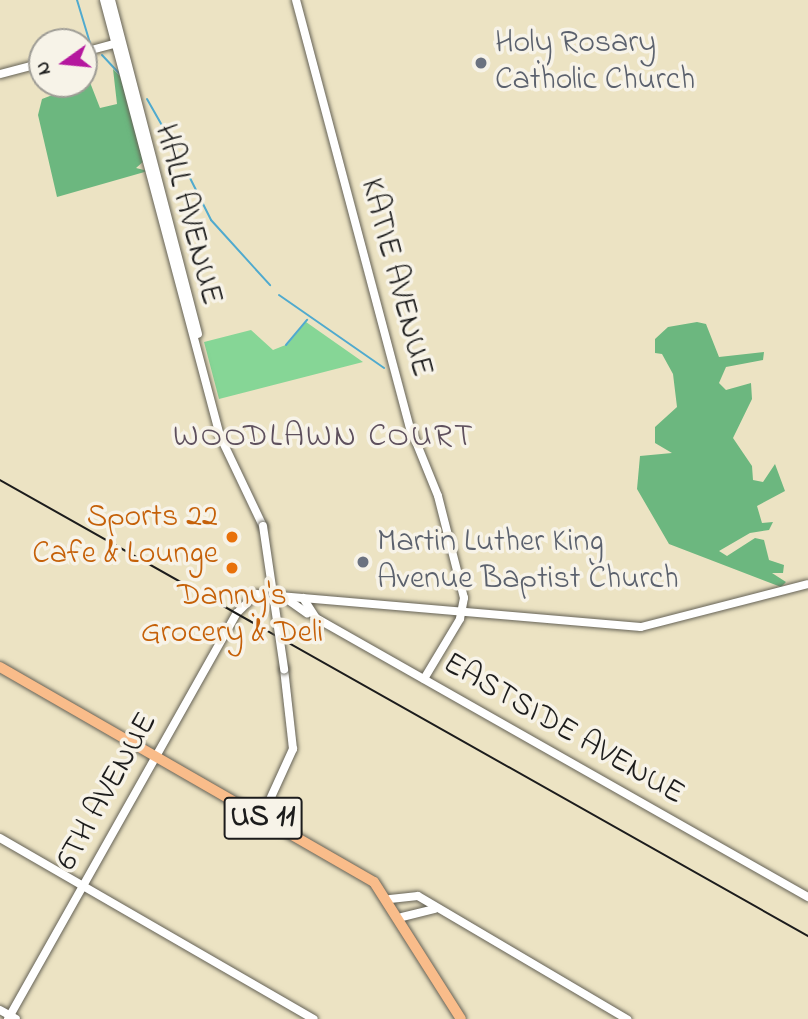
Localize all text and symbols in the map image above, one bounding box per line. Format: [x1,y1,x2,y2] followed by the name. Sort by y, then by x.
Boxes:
[495,26,695,101] place label: Holy Rosary Catholic Church
[28,28,98,98] north arrow
[473,55,489,71] marker: Holy Rosary Catholic Church
[29,58,59,78] text: N
[144,121,230,309] street label: HALL AVENUE
[350,175,440,381] street label: KATIE AVENUE
[175,418,473,458] district label: WOODLAWN COURT
[32,500,218,575] place label: Sports 22 Cafe & Lounge
[377,525,679,600] place label: Martin Luther King Avenue Baptist Church
[224,529,240,545] marker: Sports 22 Cafe & Lounge
[355,554,371,570] marker: Martin Luther King Avenue Baptist Church
[224,560,240,576] marker: Danny's Grocery & Deli
[141,579,323,654] place label: Danny's Grocery & Deli
[435,645,691,815] street label: EASTSIDE AVENUE
[49,706,167,878] street label: 6TH AVENUE
[223,792,303,845] road number: US 11

